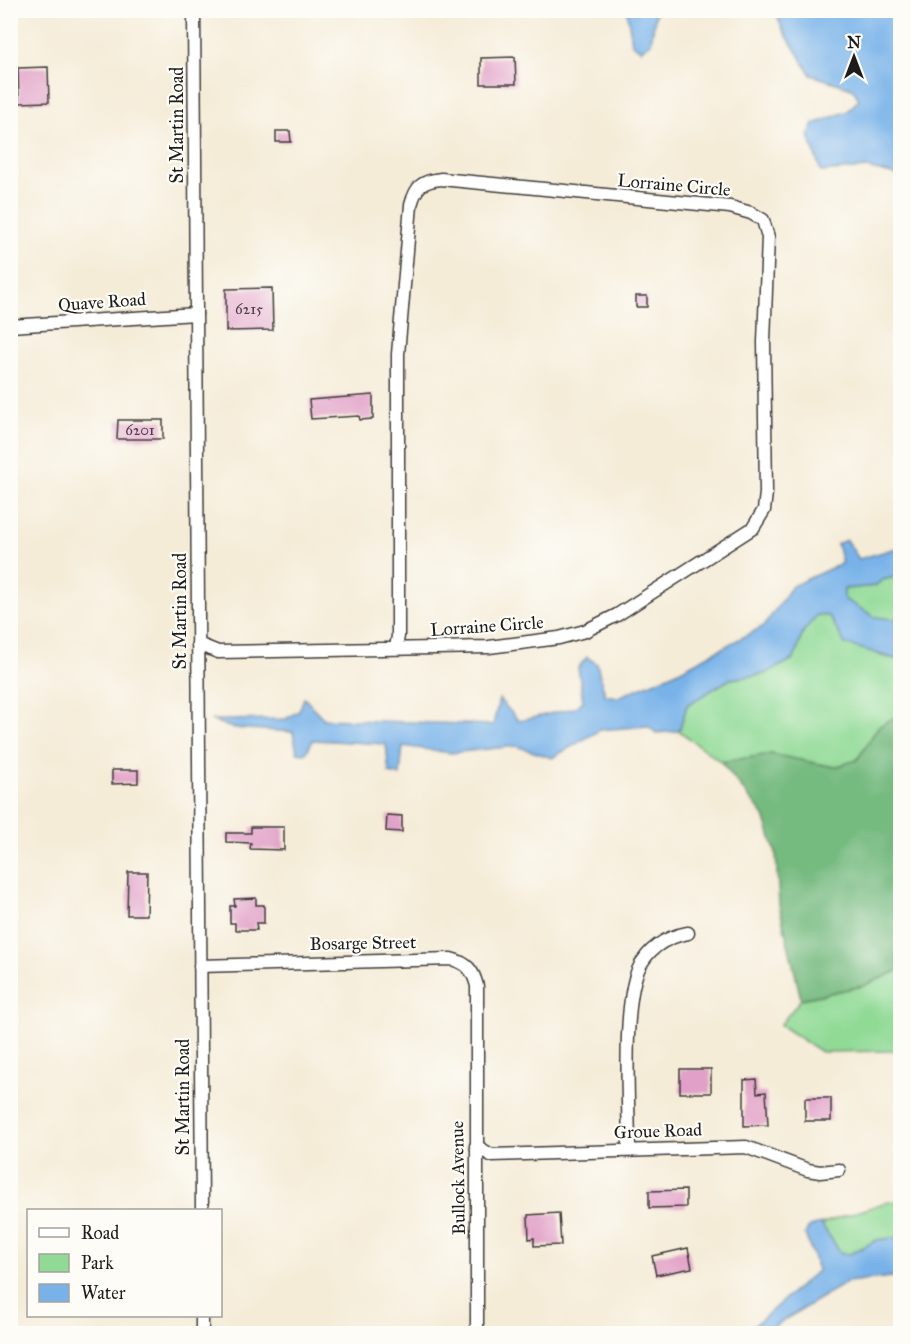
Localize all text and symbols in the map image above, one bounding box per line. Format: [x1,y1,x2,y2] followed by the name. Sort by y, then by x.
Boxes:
[824,27,884,87] north arrow
[847,33,861,52] text: N
[166,67,188,183] street label: St Martin Road
[617,169,731,201] street label: Lorraine Circle
[57,288,147,316] street label: Quave Road
[235,300,263,318] house number: 6215
[125,421,155,439] house number: 6201
[169,553,191,669] street label: St Martin Road
[430,611,544,641] street label: Lorraine Circle
[310,931,417,956] street label: Bosarge Street
[172,1039,194,1155] street label: St Martin Road
[613,1118,703,1144] street label: Groue Road
[446,1121,470,1235] street label: Bullock Avenue
[27,1209,222,1317] legend
[81,1222,119,1244] text: Road
[81,1252,114,1274] text: Park
[81,1282,126,1304] text: Water

